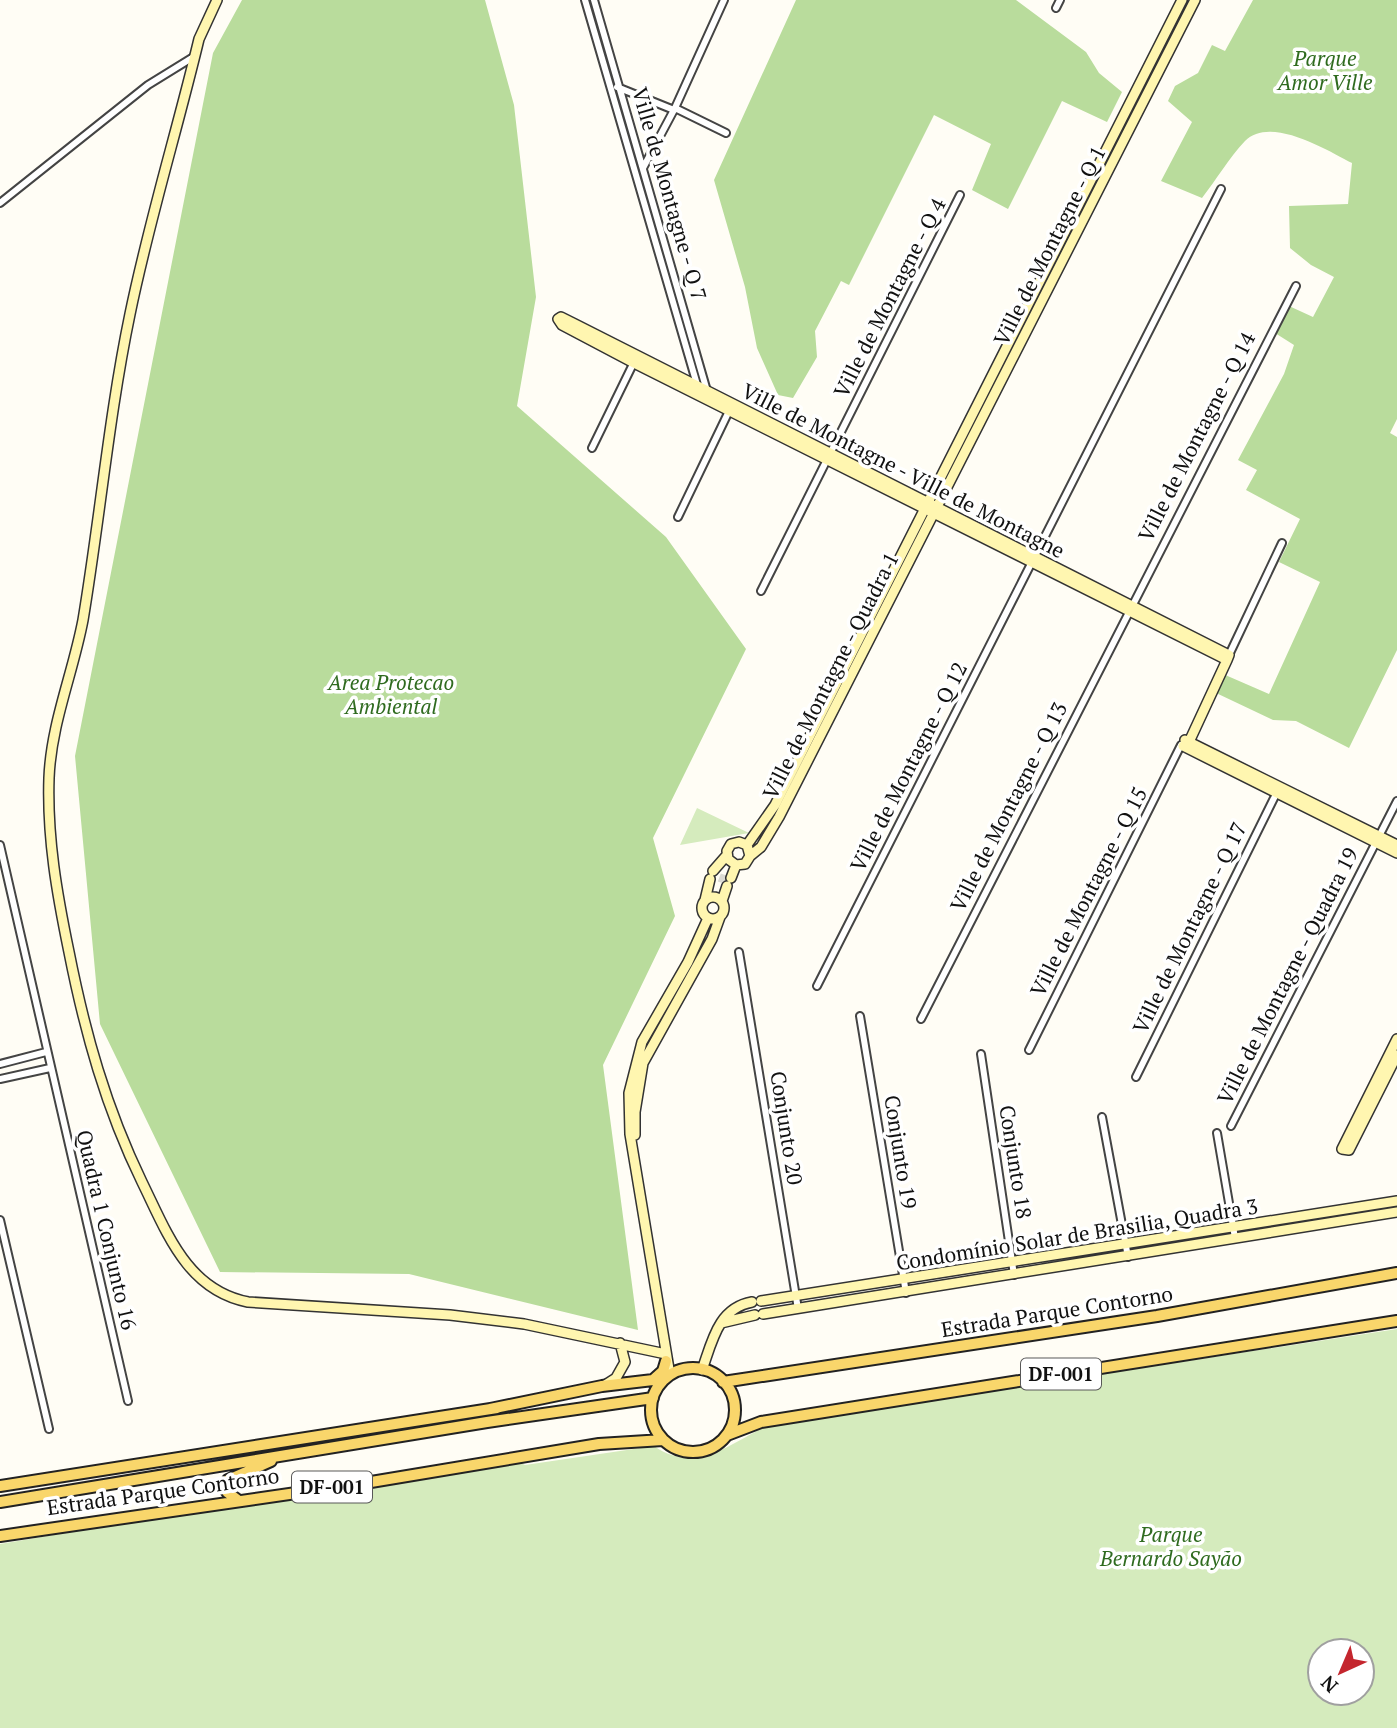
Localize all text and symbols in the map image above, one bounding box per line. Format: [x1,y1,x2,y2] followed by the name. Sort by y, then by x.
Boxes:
[1275,44,1373,96] park label: Parque Amor Ville
[626,84,714,304] street label: Ville de Montagne - Q 7
[987,141,1112,350] street label: Ville de Montagne - Q 1
[827,192,952,402] street label: Ville de Montagne - Q 4
[1131,326,1262,546] street label: Ville de Montagne - Q 14
[737,376,1070,564] street label: Ville de Montagne - Ville de Montagne
[756,547,905,804] street label: Ville de Montagne - Quadra 1
[843,657,973,876] street label: Ville de Montagne - Q 12
[326,668,454,720] park label: Area Protecao Ambiental
[943,697,1073,916] street label: Ville de Montagne - Q 13
[1023,782,1153,1001] street label: Ville de Montagne - Q 15
[1126,817,1252,1038] street label: Ville de Montagne - Q 17
[1210,842,1364,1109] street label: Ville de Montagne - Quadra 19
[764,1069,810,1187] street label: Conjunto 20
[878,1093,924,1211] street label: Conjunto 19
[993,1103,1039,1221] street label: Conjunto 18
[70,1127,144,1333] street label: Quadra 1 Conjunto 16
[894,1192,1260,1276] street label: Condomínio Solar de Brasilia, Quadra 3
[939,1279,1175,1343] street label: Estrada Parque Contorno
[1021,1358,1101,1390] road number: DF-001
[45,1461,281,1521] street label: Estrada Parque Contorno
[292,1471,372,1502] road number: DF-001
[1099,1520,1242,1572] park label: Parque Bernardo Sayão
[1306,1637,1376,1707] north arrow
[1315,1670,1343,1699] text: N

